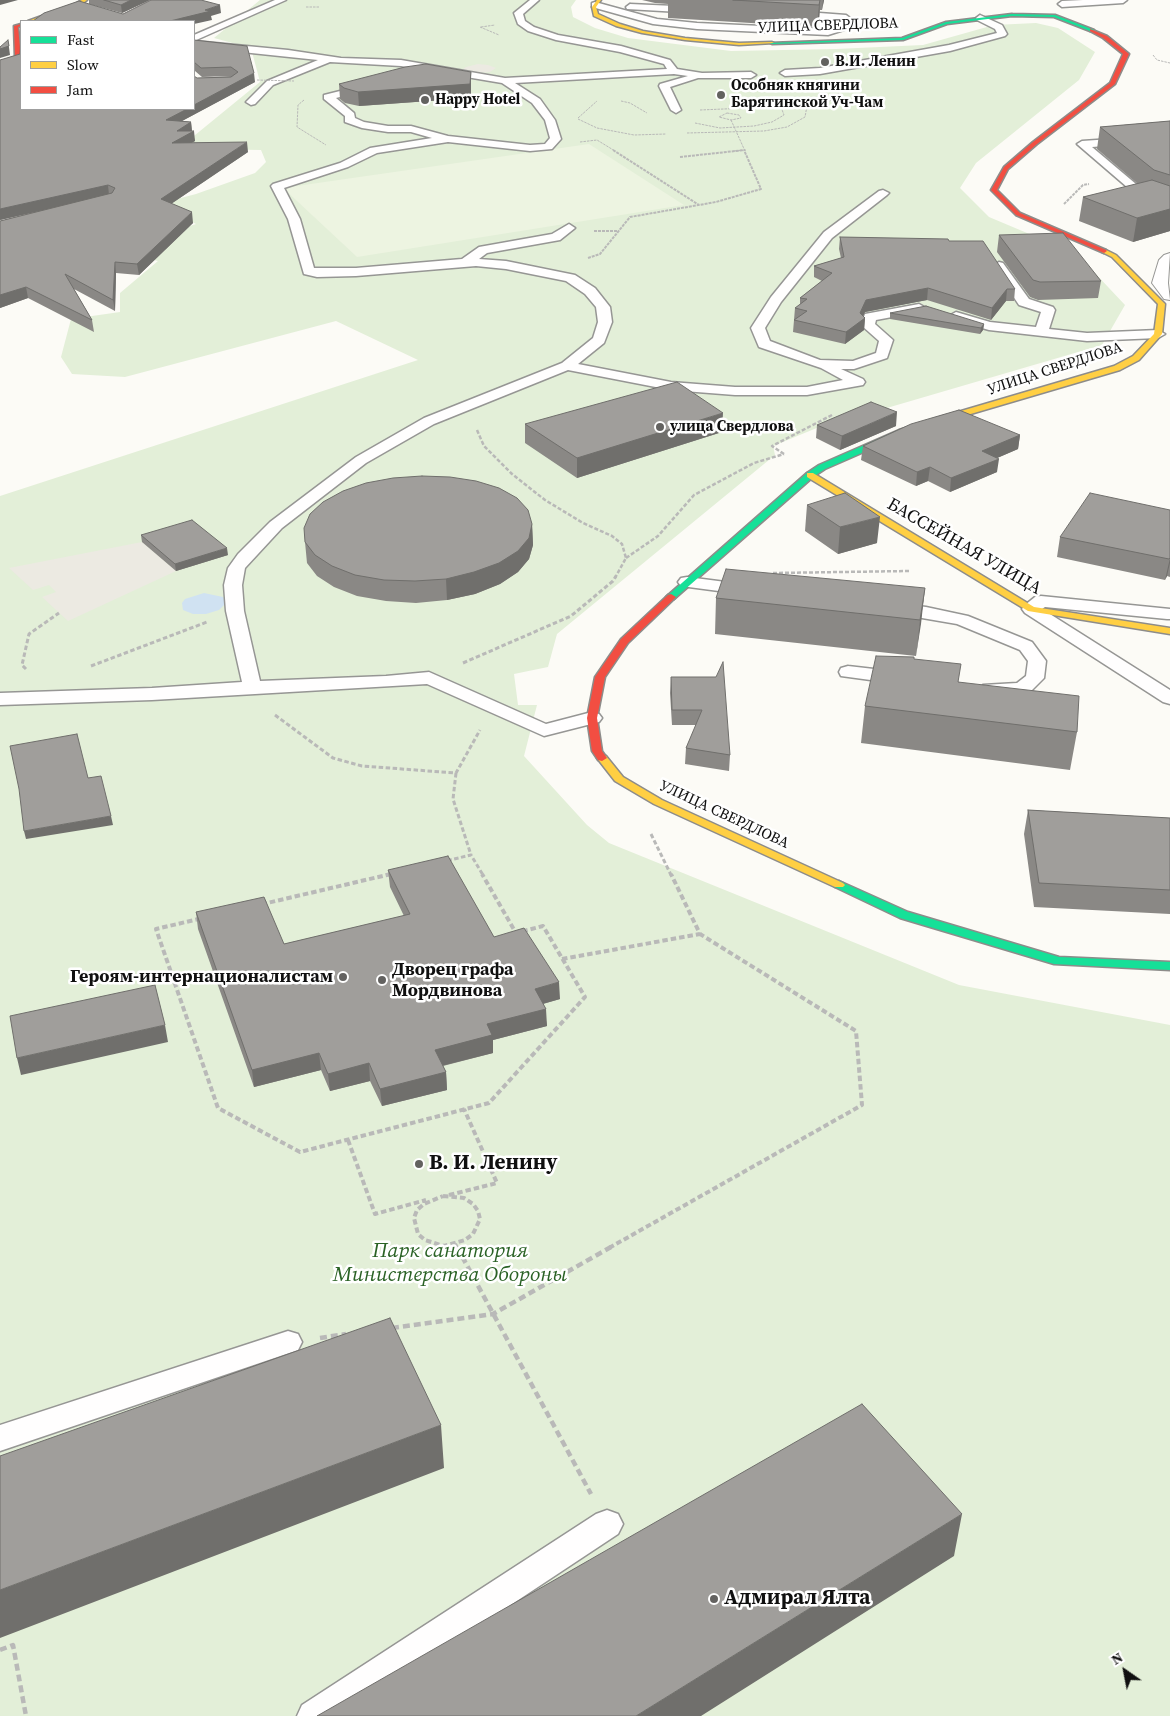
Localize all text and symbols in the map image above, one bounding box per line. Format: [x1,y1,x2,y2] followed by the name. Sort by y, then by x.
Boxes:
[757,15,899,37] street label: УЛИЦА СВЕРДЛОВА
[20,20,195,110] legend
[67,29,94,50] text: Fast
[835,53,916,71] place label: В.И. Ленин
[67,54,99,75] text: Slow
[819,56,831,68] marker: В.И. Ленин
[731,77,883,112] place label: Особняк княгини Барятинской Уч-Чам
[67,79,93,100] text: Jam
[715,89,727,101] marker: Особняк княгини Барятинской Уч-Чам
[435,91,520,109] place label: Happy Hotel
[419,94,431,106] marker: Happy Hotel
[985,339,1125,399] street label: УЛИЦА СВЕРДЛОВА
[670,418,794,436] place label: улица Свердлова
[654,421,666,433] marker: улица Свердлова
[883,494,1045,600] street label: БАССЕЙНАЯ УЛИЦА
[656,777,792,853] street label: УЛИЦА СВЕРДЛОВА
[392,959,514,1002] place label: Дворец графа Мордвинова
[70,966,333,988] place label: Героям-интернационалистам
[337,971,349,983] marker: Героям-интернационалистам
[376,974,388,986] marker: Дворец графа Мордвинова
[429,1151,558,1177] place label: В. И. Ленину
[413,1158,425,1170] marker: В. И. Ленину
[333,1239,567,1289] park label: Парк санатория Министерства Обороны
[724,1586,870,1612] place label: Адмирал Ялта
[708,1593,720,1605] marker: Адмирал Ялта
[1100,1646,1150,1696] north arrow
[1107,1647,1127,1670] text: N

